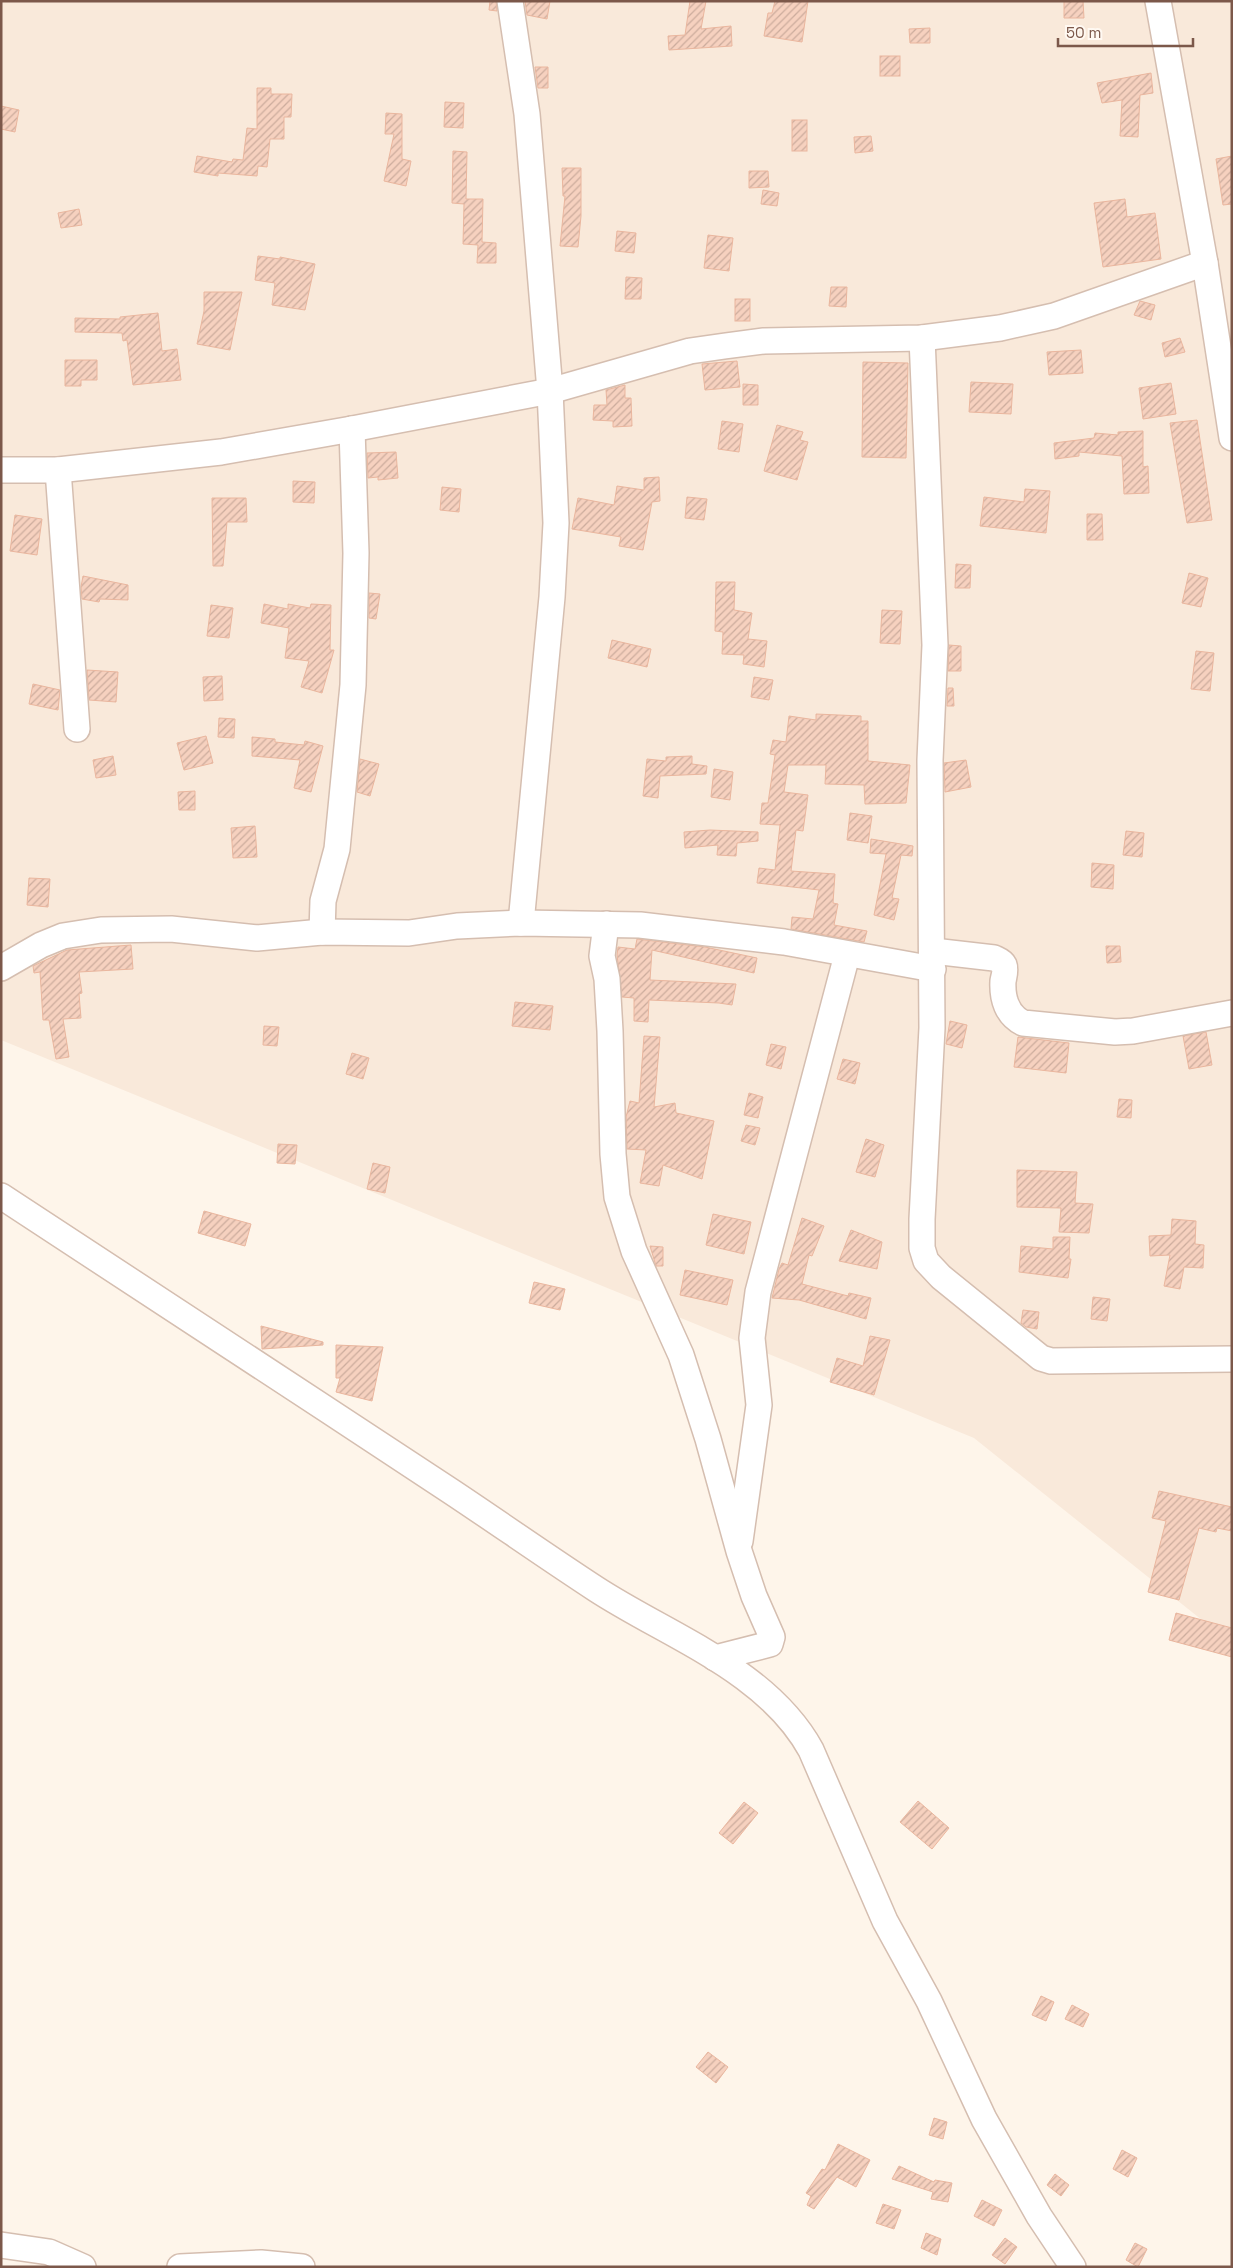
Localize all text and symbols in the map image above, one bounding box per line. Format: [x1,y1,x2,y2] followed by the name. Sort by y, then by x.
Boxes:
[1058,15,1193,47] scale bar
[1066,23,1101,42] text: 50 m

